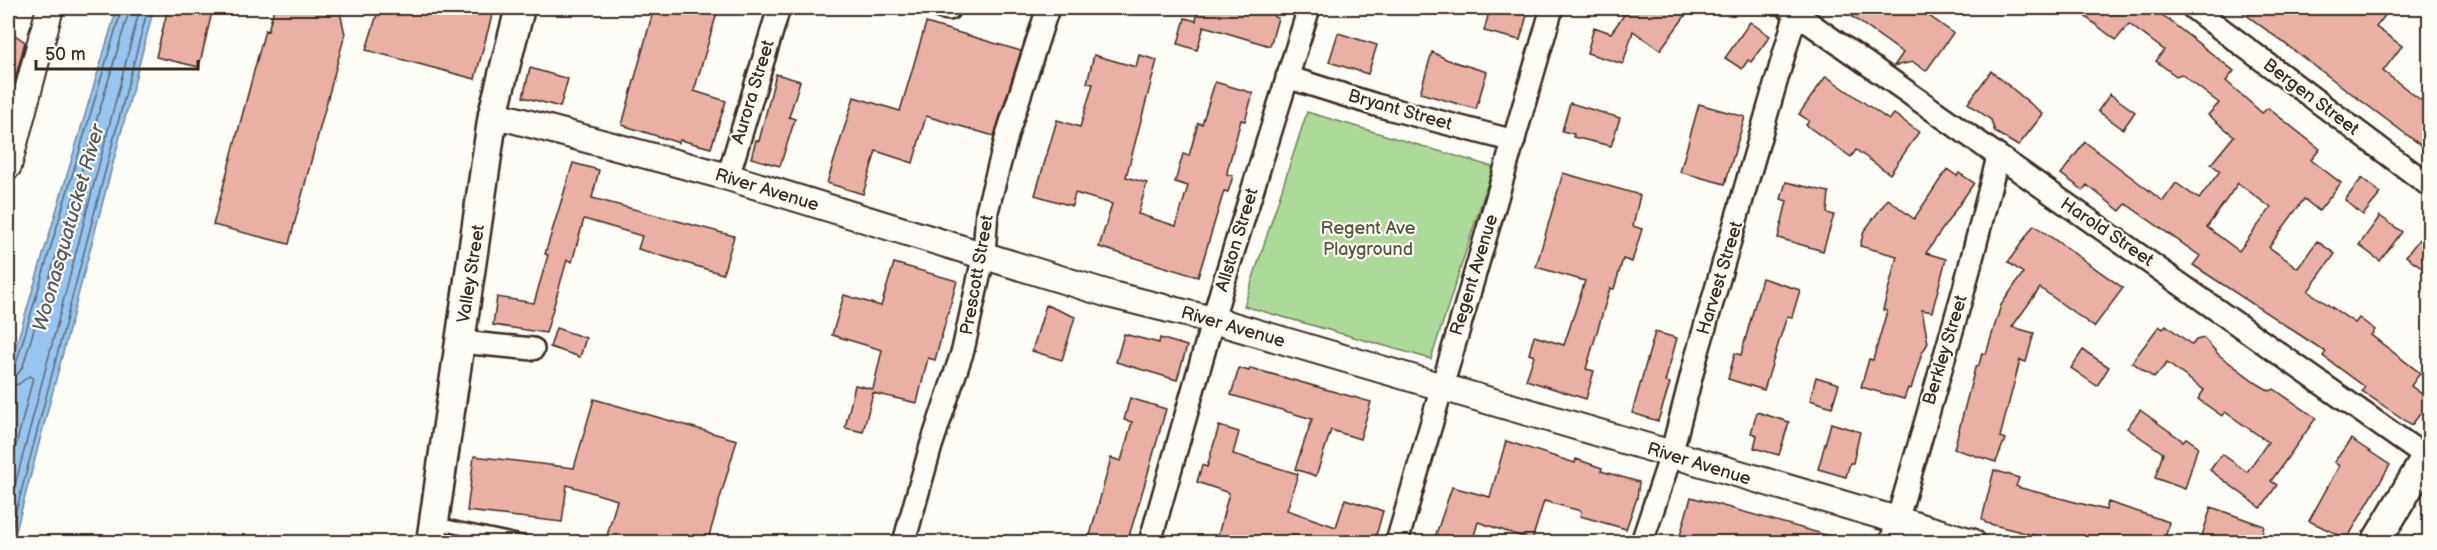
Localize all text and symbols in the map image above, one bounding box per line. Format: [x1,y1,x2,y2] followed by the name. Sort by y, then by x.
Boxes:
[36,33,198,71] scale bar
[727,37,779,146] street label: Aurora Street
[45,44,86,65] text: 50 m
[2259,54,2363,140] street label: Bergen Street
[1346,85,1455,135] street label: Bryant Street
[28,120,111,334] water label: Woonasquatucket River
[713,164,822,216] street label: River Avenue
[1211,185,1263,294] street label: Allston Street
[2056,193,2158,271] street label: Harold Street
[1446,212,1502,338] street label: Regent Avenue
[956,213,998,337] street label: Prescott Street
[1321,218,1416,260] park label: Regent Ave Playground
[1693,218,1747,337] street label: Harvest Street
[453,223,489,325] street label: Valley Street
[1918,292,1972,407] street label: Berkley Street
[1179,302,1288,352] street label: River Avenue
[1645,438,1754,490] street label: River Avenue

